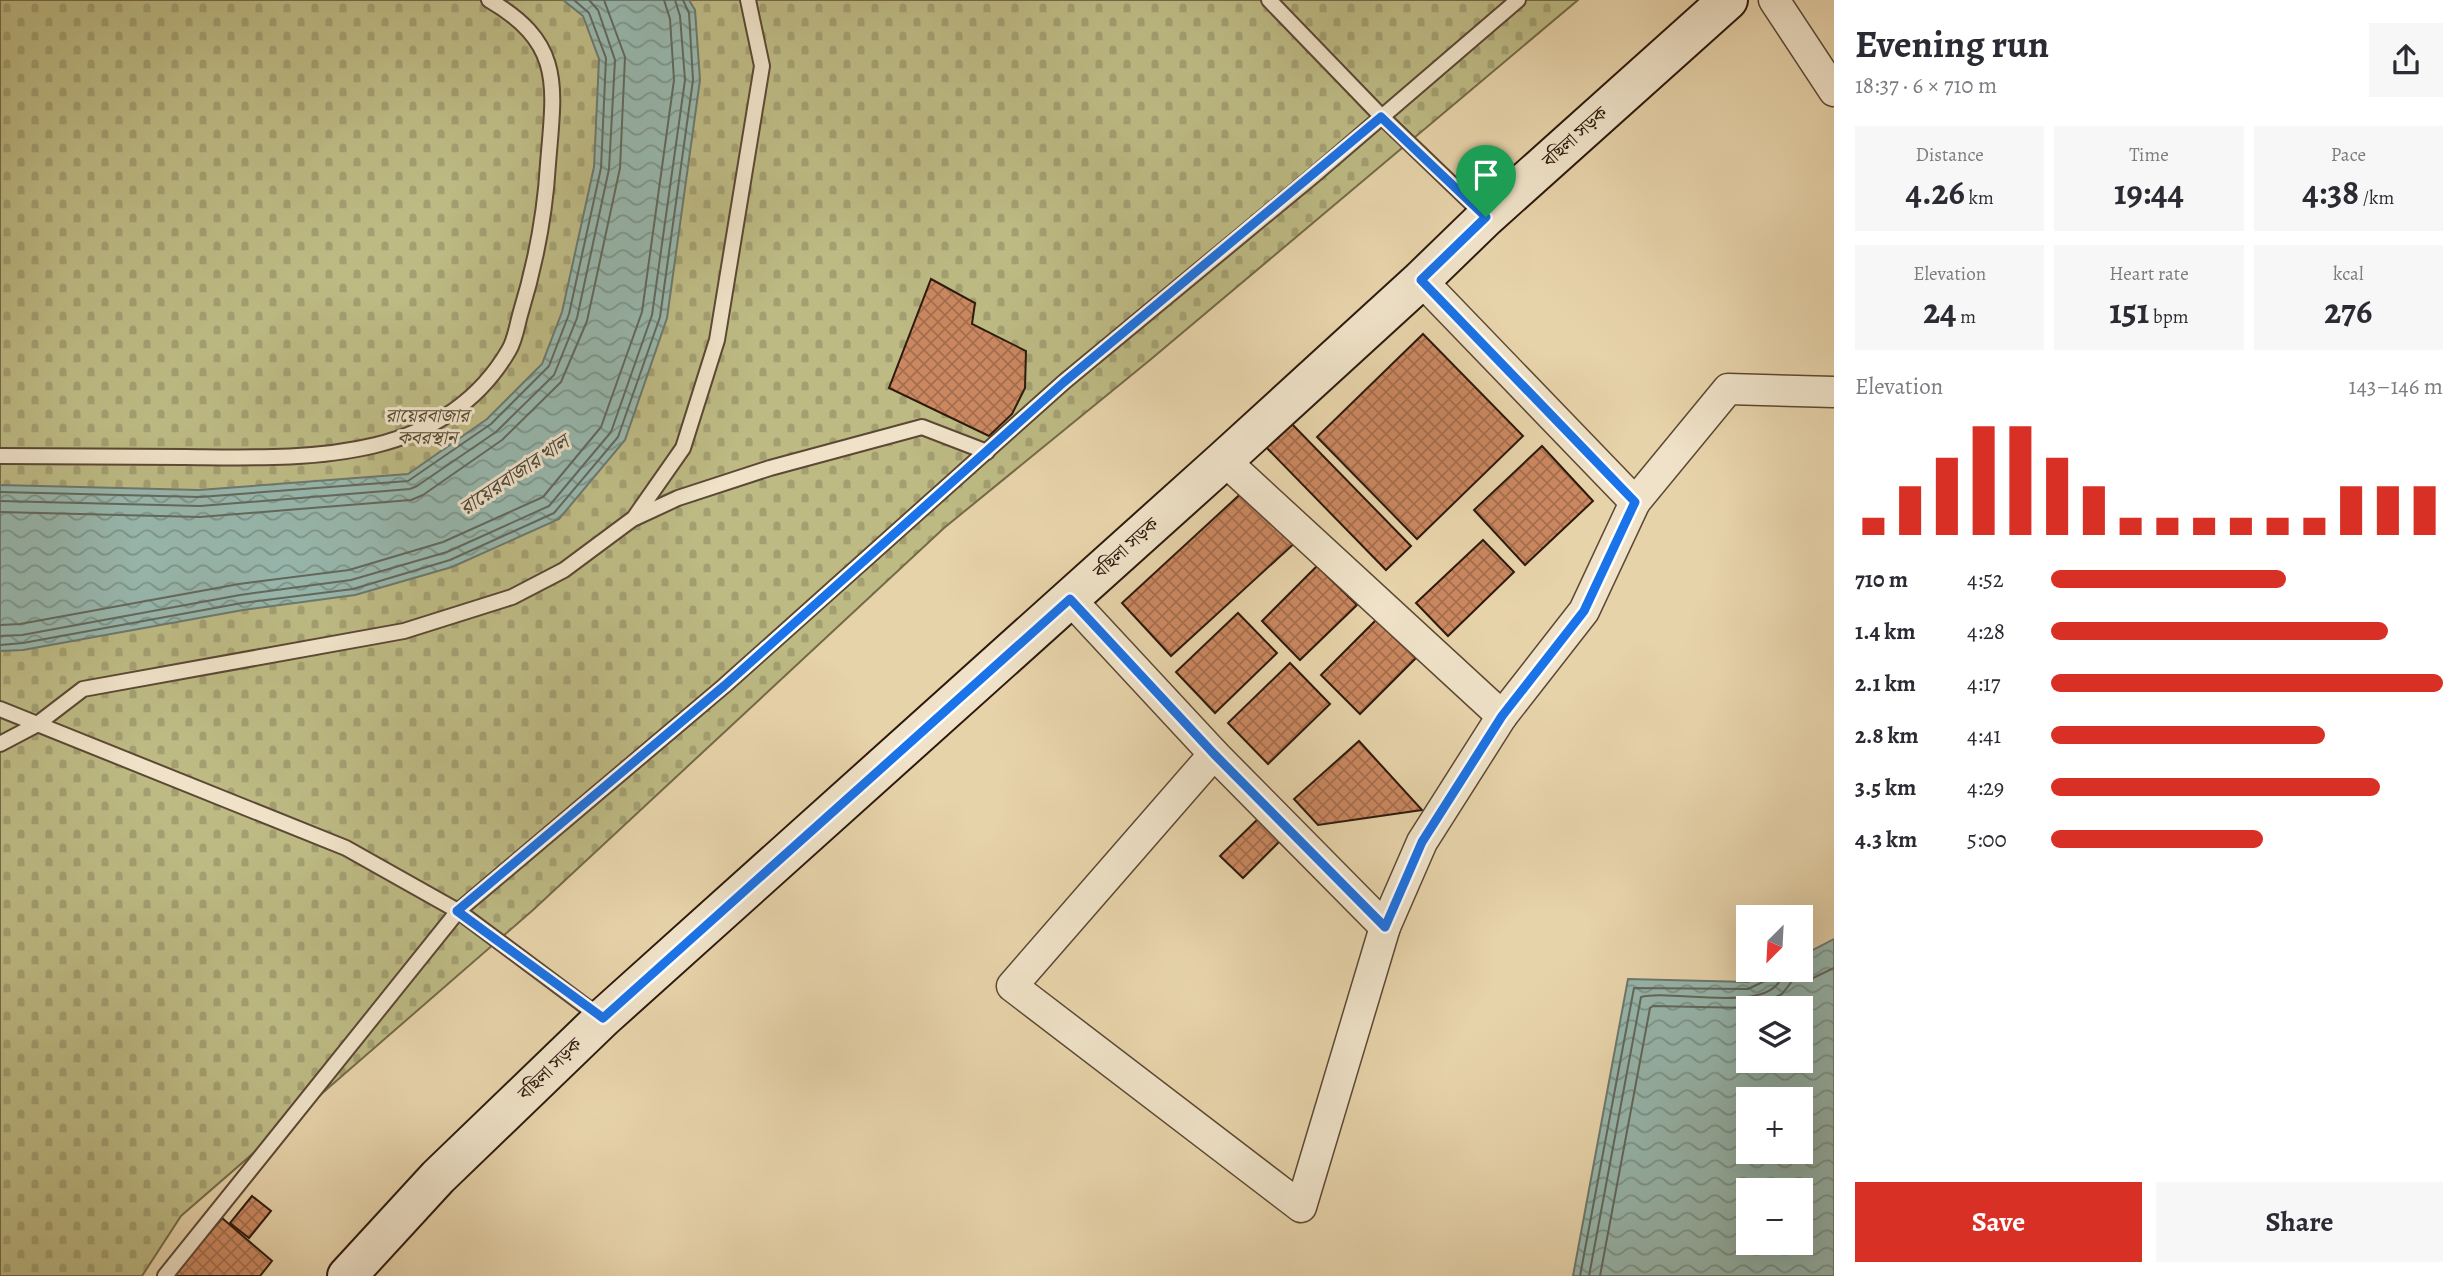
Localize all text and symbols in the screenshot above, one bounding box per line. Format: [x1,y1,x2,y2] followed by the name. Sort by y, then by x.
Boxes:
[1855,18,2049,70] text: Evening run
[2369,23,2443,97] button: share
[1855,70,1997,101] text: 18:37 · 6 × 710 m
[1536,100,1614,174] street label: বছিলা সড়ক
[1916,142,1984,168] text: Distance
[2129,142,2169,168] text: Time
[2331,142,2366,168] text: Pace
[1456,145,1516,217] pin
[1467,156,1505,194] icon: arrive
[1905,168,1965,216] text: 4.26
[2114,168,2184,216] text: 19:44
[2302,168,2359,216] text: 4:38
[1965,185,1994,211] text: km
[2359,185,2394,211] text: /km
[1913,261,1986,287] text: Elevation
[2109,261,2189,287] text: Heart rate
[2333,261,2364,287] text: kcal
[1923,287,1957,335] text: 24
[2109,287,2149,335] text: 151
[2324,287,2372,335] text: 276
[1957,304,1976,330] text: m
[2149,304,2189,330] text: bpm
[1855,371,1943,402] text: Elevation
[2349,371,2443,402] text: 143–146 m
[385,403,472,451] park label: রায়েরবাজার কবরস্থান
[454,426,577,522] water label: রায়েরবাজার খাল
[1087,511,1165,585] street label: বছিলা সড়ক
[1855,564,1908,595] text: 710 m
[1967,564,2004,595] text: 4:52
[1855,616,1916,647] text: 1.4 km
[1967,616,2005,647] text: 4:28
[1855,668,1916,699] text: 2.1 km
[1967,668,2000,699] text: 4:17
[1855,720,1919,751] text: 2.8 km
[1967,720,2001,751] text: 4:41
[1855,772,1916,803] text: 3.5 km
[1967,772,2004,803] text: 4:29
[1855,824,1917,855] text: 4.3 km
[1967,824,2007,855] text: 5:00
[1736,905,1813,982] north arrow
[1736,905,1813,1255] map controls
[1736,996,1813,1073] button: layers
[512,1032,588,1107] street label: বছিলা সড়ক
[1736,1087,1813,1164] button: +
[1736,1178,1813,1255] button: −
[1855,1182,2142,1262] button: Save
[2156,1182,2443,1262] button: Share

